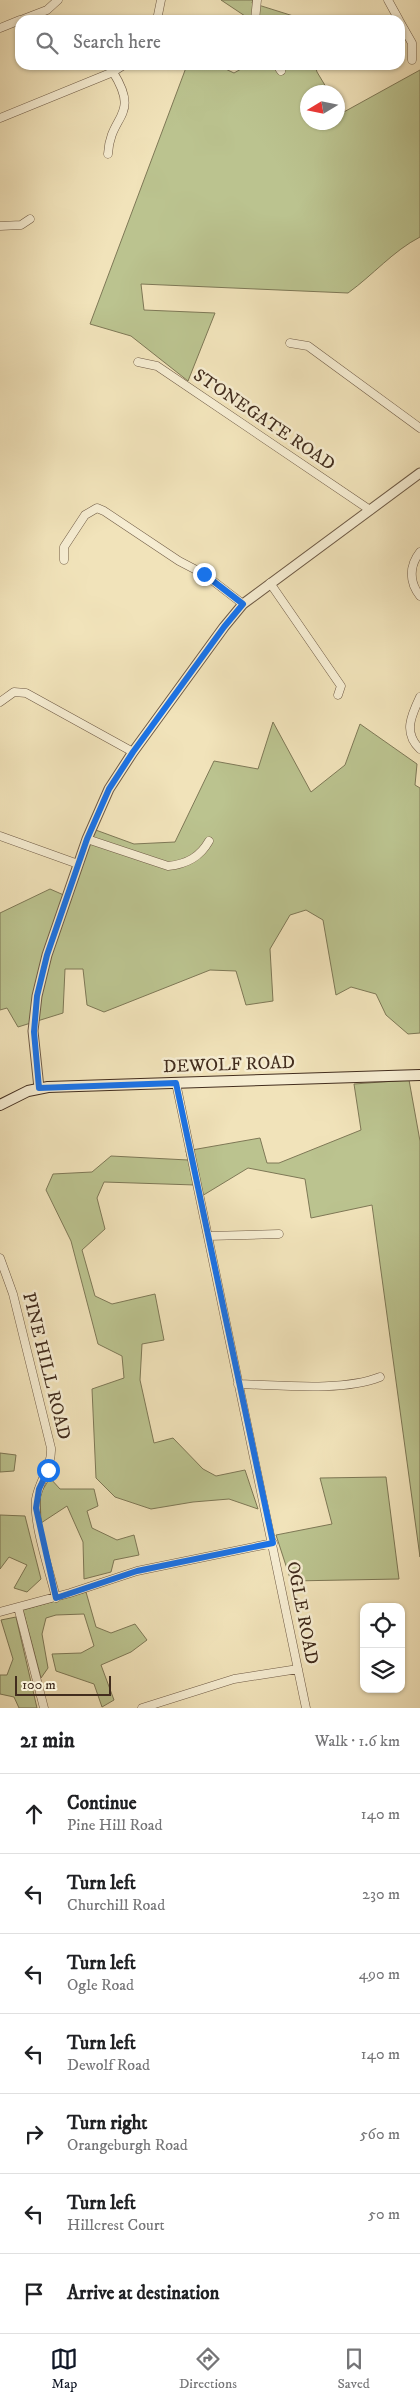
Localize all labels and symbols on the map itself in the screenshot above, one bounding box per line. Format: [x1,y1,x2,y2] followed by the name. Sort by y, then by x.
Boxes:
[300,85,345,130] north arrow
[189,364,339,476] street label: STONEGATE ROAD
[193,563,216,586] route end
[163,1052,295,1078] street label: DEWOLF ROAD
[17,1290,75,1442] street label: PINE HILL ROAD
[37,1459,60,1482] route start
[281,1560,323,1666] street label: OGLE ROAD
[15,1673,111,1696] scale bar

